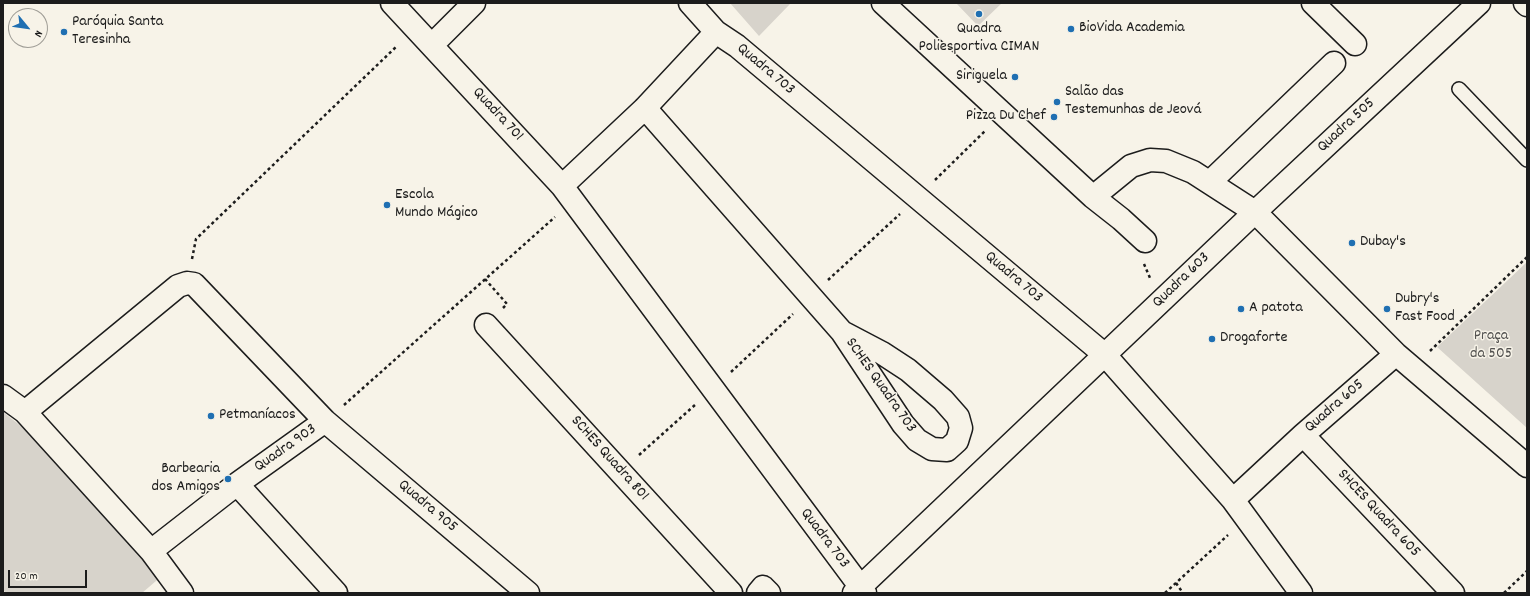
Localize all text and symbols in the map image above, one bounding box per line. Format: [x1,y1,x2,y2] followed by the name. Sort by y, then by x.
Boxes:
[8,8,48,48] north arrow
[974,9,984,19] marker: Quadra Poliesportiva CIMAN
[72,13,163,51] place label: Paróquia Santa Teresinha
[1079,19,1185,39] place label: BioVida Academia
[919,20,1039,58] place label: Quadra Poliesportiva CIMAN
[1066,24,1076,34] marker: BioVida Academia
[29,27,46,40] text: N
[59,27,69,37] marker: Paróquia Santa Teresinha
[732,40,798,100] street label: Quadra 703
[956,67,1007,87] place label: Siriguela
[1010,72,1020,82] marker: Siriguela
[1065,83,1201,121] place label: Salão das Testemunhas de Jeová
[467,84,527,146] street label: Quadra 701
[1314,94,1380,158] street label: Quadra 505
[1052,97,1062,107] marker: Salão das Testemunhas de Jeová
[966,107,1046,127] place label: Pizza Du Chef
[1049,112,1059,122] marker: Pizza Du Chef
[395,186,478,224] place label: Escola Mundo Mágico
[382,200,392,210] marker: Escola Mundo Mágico
[1360,233,1406,253] place label: Dubay's
[1347,238,1357,248] marker: Dubay's
[980,248,1046,308] street label: Quadra 703
[1149,249,1215,313] street label: Quadra 603
[1395,290,1455,328] place label: Dubry's Fast Food
[1249,299,1303,319] place label: A patota
[1236,304,1246,314] marker: A patota
[1382,304,1392,314] marker: Dubry's Fast Food
[1470,327,1512,365] park label: Praça da 505
[1220,329,1287,349] place label: Drogaforte
[1207,334,1217,344] marker: Drogaforte
[840,335,920,437] street label: SCHES Quadra 703
[1301,376,1369,438] street label: Quadra 605
[219,406,296,426] place label: Petmaníacos
[206,411,216,421] marker: Petmaníacos
[566,412,652,506] street label: SCHES Quadra 801
[251,421,321,477] street label: Quadra 903
[151,460,220,498] place label: Barbearia dos Amigos
[1332,466,1424,562] street label: SHCES Quadra 605
[223,474,233,484] marker: Barbearia dos Amigos
[393,477,461,537] street label: Quadra 905
[795,505,853,573] street label: Quadra 703
[10,562,89,588] scale bar
[15,568,38,585] text: 20 m

